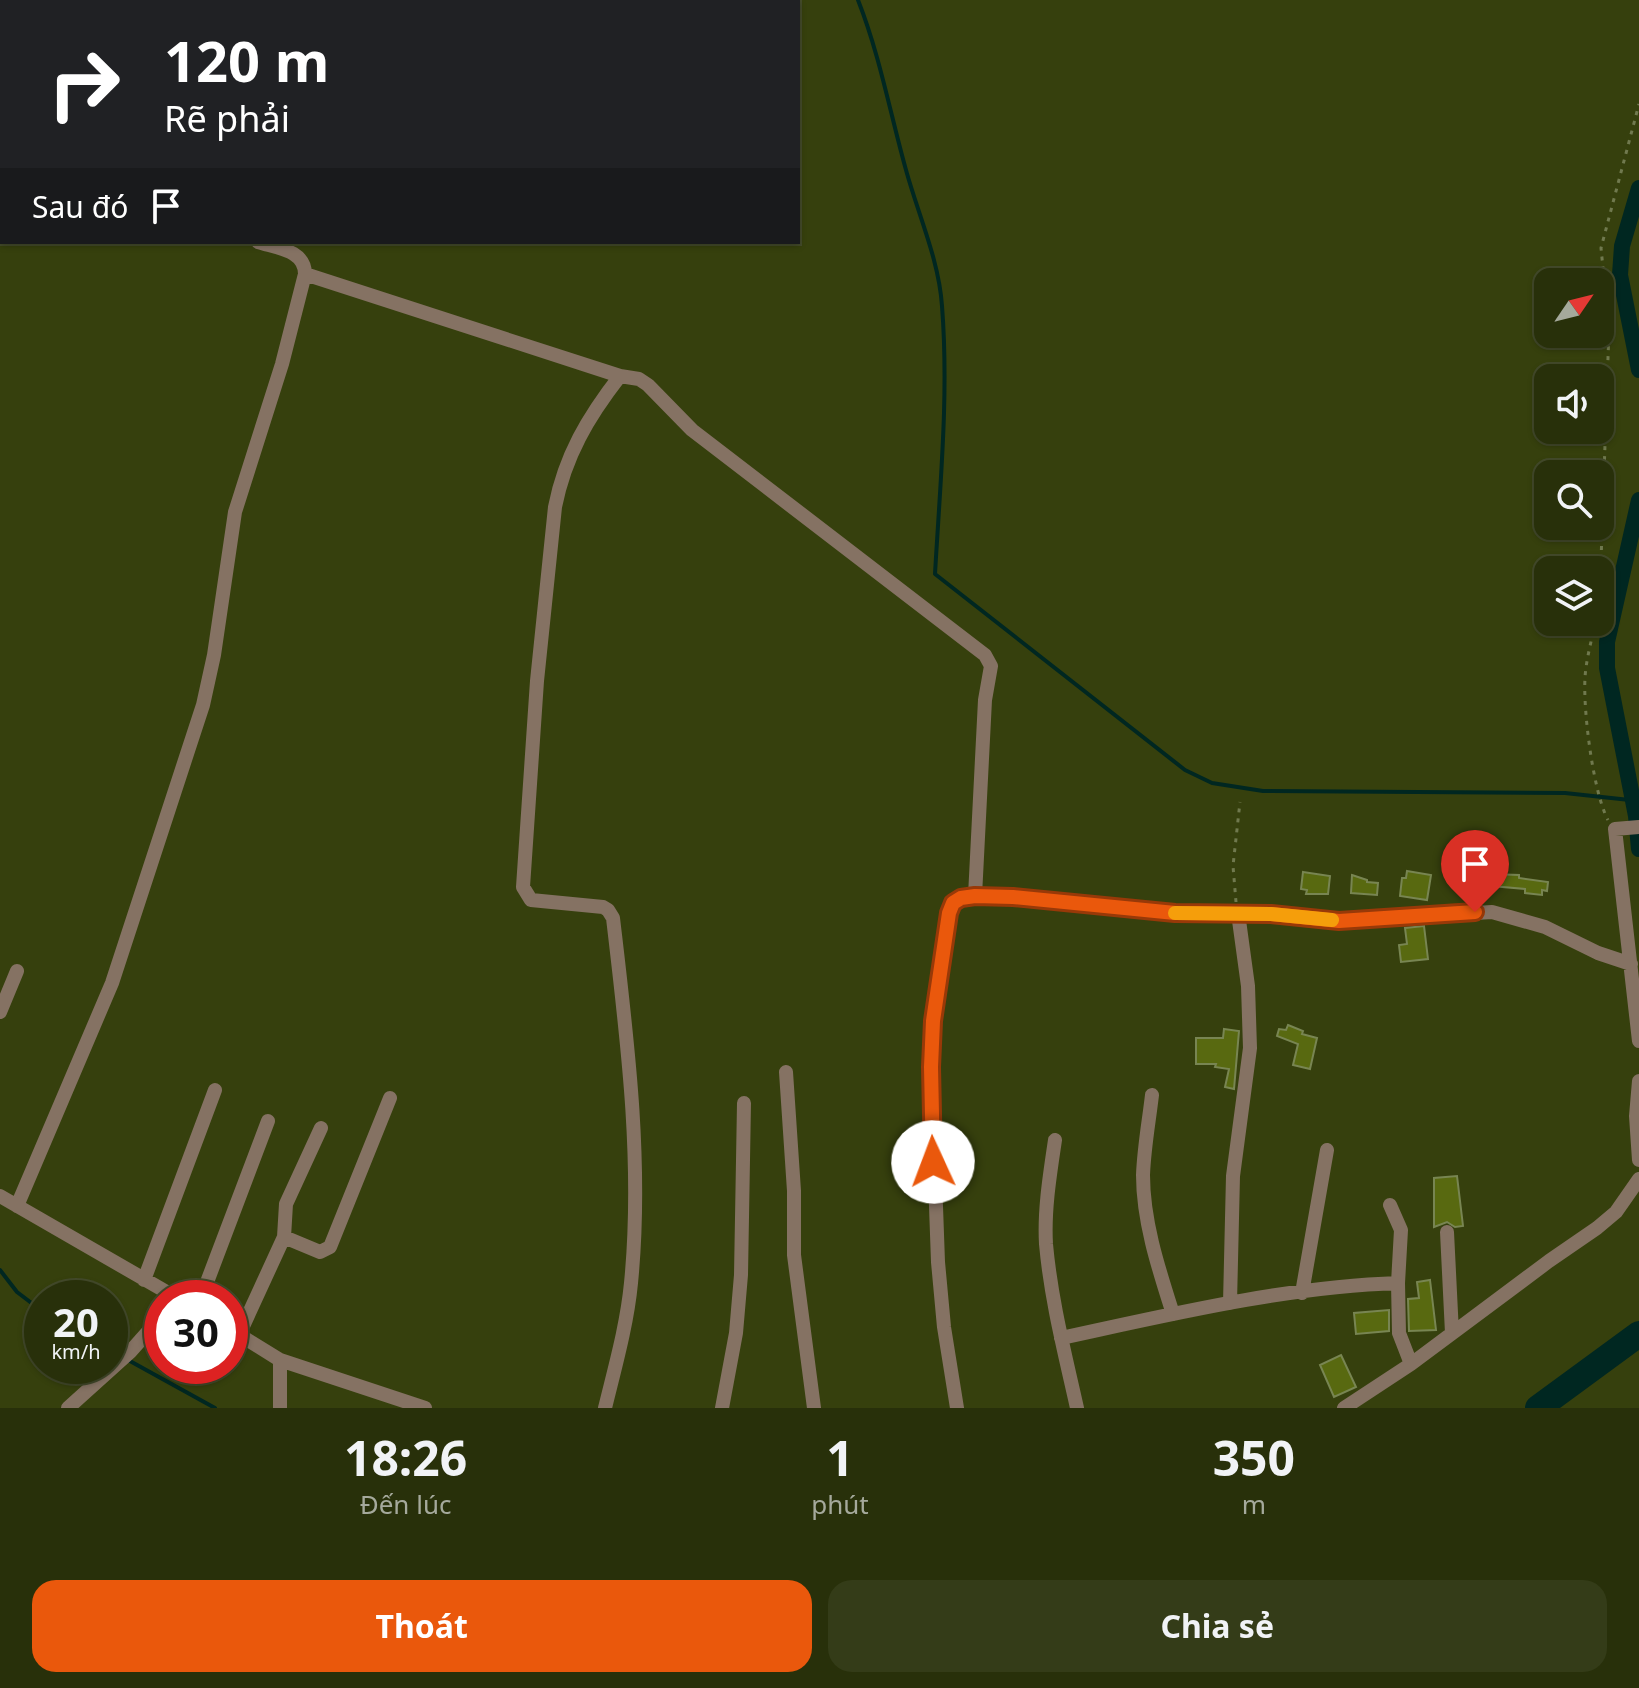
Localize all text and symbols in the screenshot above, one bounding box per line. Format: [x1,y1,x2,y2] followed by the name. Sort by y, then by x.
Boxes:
[164,22,329,98] text: 120 m
[32,32,136,136] icon: right
[164,94,290,143] text: Rẽ phải
[144,184,188,228] icon: arrive
[32,186,128,227] text: Sau đó
[1534,268,1614,348] north arrow
[1534,268,1614,636] map controls
[1534,364,1614,444] button: sound
[1534,460,1614,540] button: search
[1534,556,1614,636] button: layers
[1441,830,1509,912] pin
[1453,842,1497,886] icon: arrive
[891,1120,975,1204] position arrow
[144,1280,248,1384] speed limit sign: 30
[53,1294,99,1349] text: 20
[51,1338,101,1365] text: km/h
[344,1425,467,1490] text: 18:26
[826,1425,854,1490] text: 1
[1213,1425,1295,1490] text: 350
[360,1486,451,1522] text: Đến lúc
[811,1486,869,1522] text: phút
[1242,1486,1266,1522] text: m
[32,1580,812,1672] button: Thoát
[828,1580,1607,1672] button: Chia sẻ

